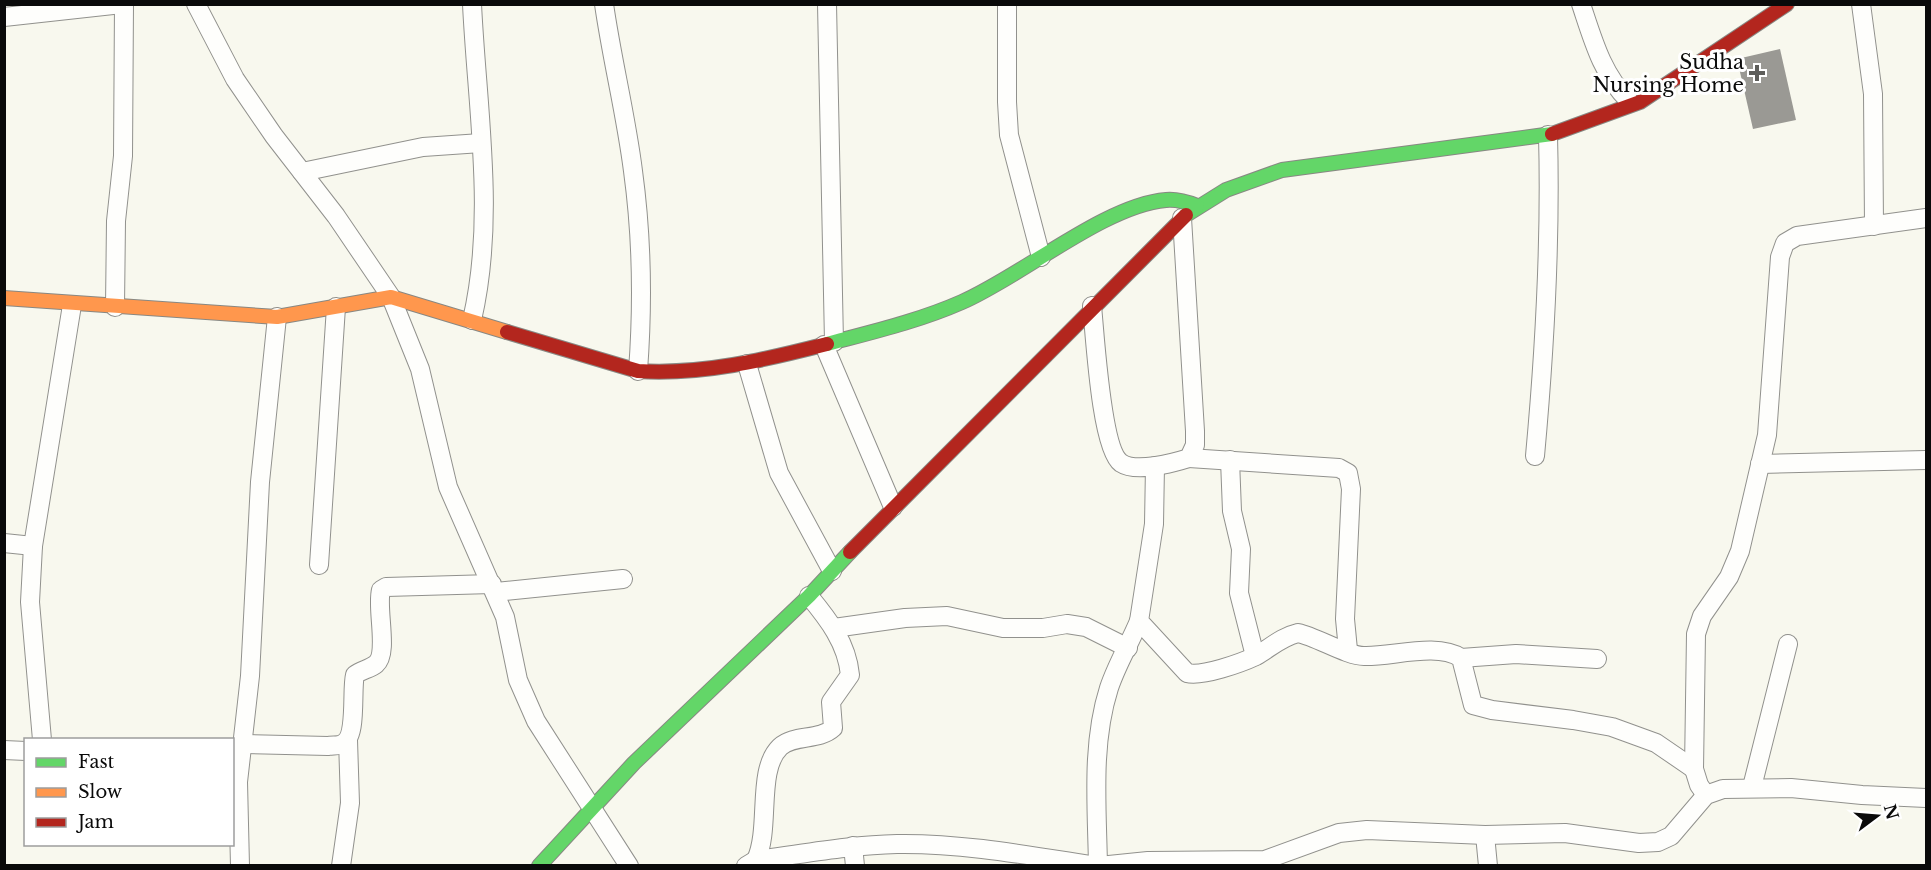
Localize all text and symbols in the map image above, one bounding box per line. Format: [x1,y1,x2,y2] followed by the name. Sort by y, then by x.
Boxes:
[1592,50,1745,97] place label: Sudha Nursing Home
[1748,64,1766,82] marker: Sudha Nursing Home
[24,738,234,846] legend
[78,751,115,773] text: Fast
[78,781,123,803] text: Slow
[1847,786,1907,846] north arrow
[1880,802,1903,822] text: N
[76,811,114,833] text: Jam

